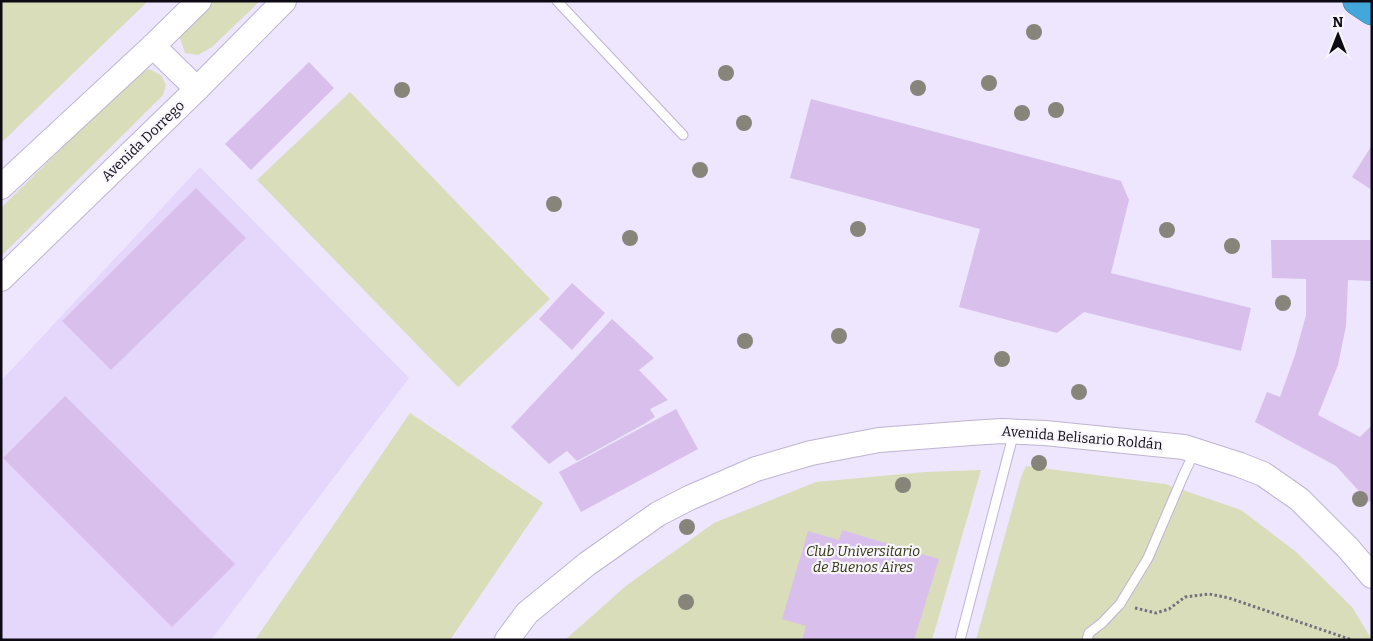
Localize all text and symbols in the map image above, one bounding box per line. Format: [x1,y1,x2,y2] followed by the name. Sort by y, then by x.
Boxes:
[1313,10,1363,60] north arrow
[1333,14,1344,31] text: N
[98,97,188,185] street label: Avenida Dorrego
[1001,422,1163,454] street label: Avenida Belisario Roldán
[806,543,920,576] park label: Club Universitario de Buenos Aires

